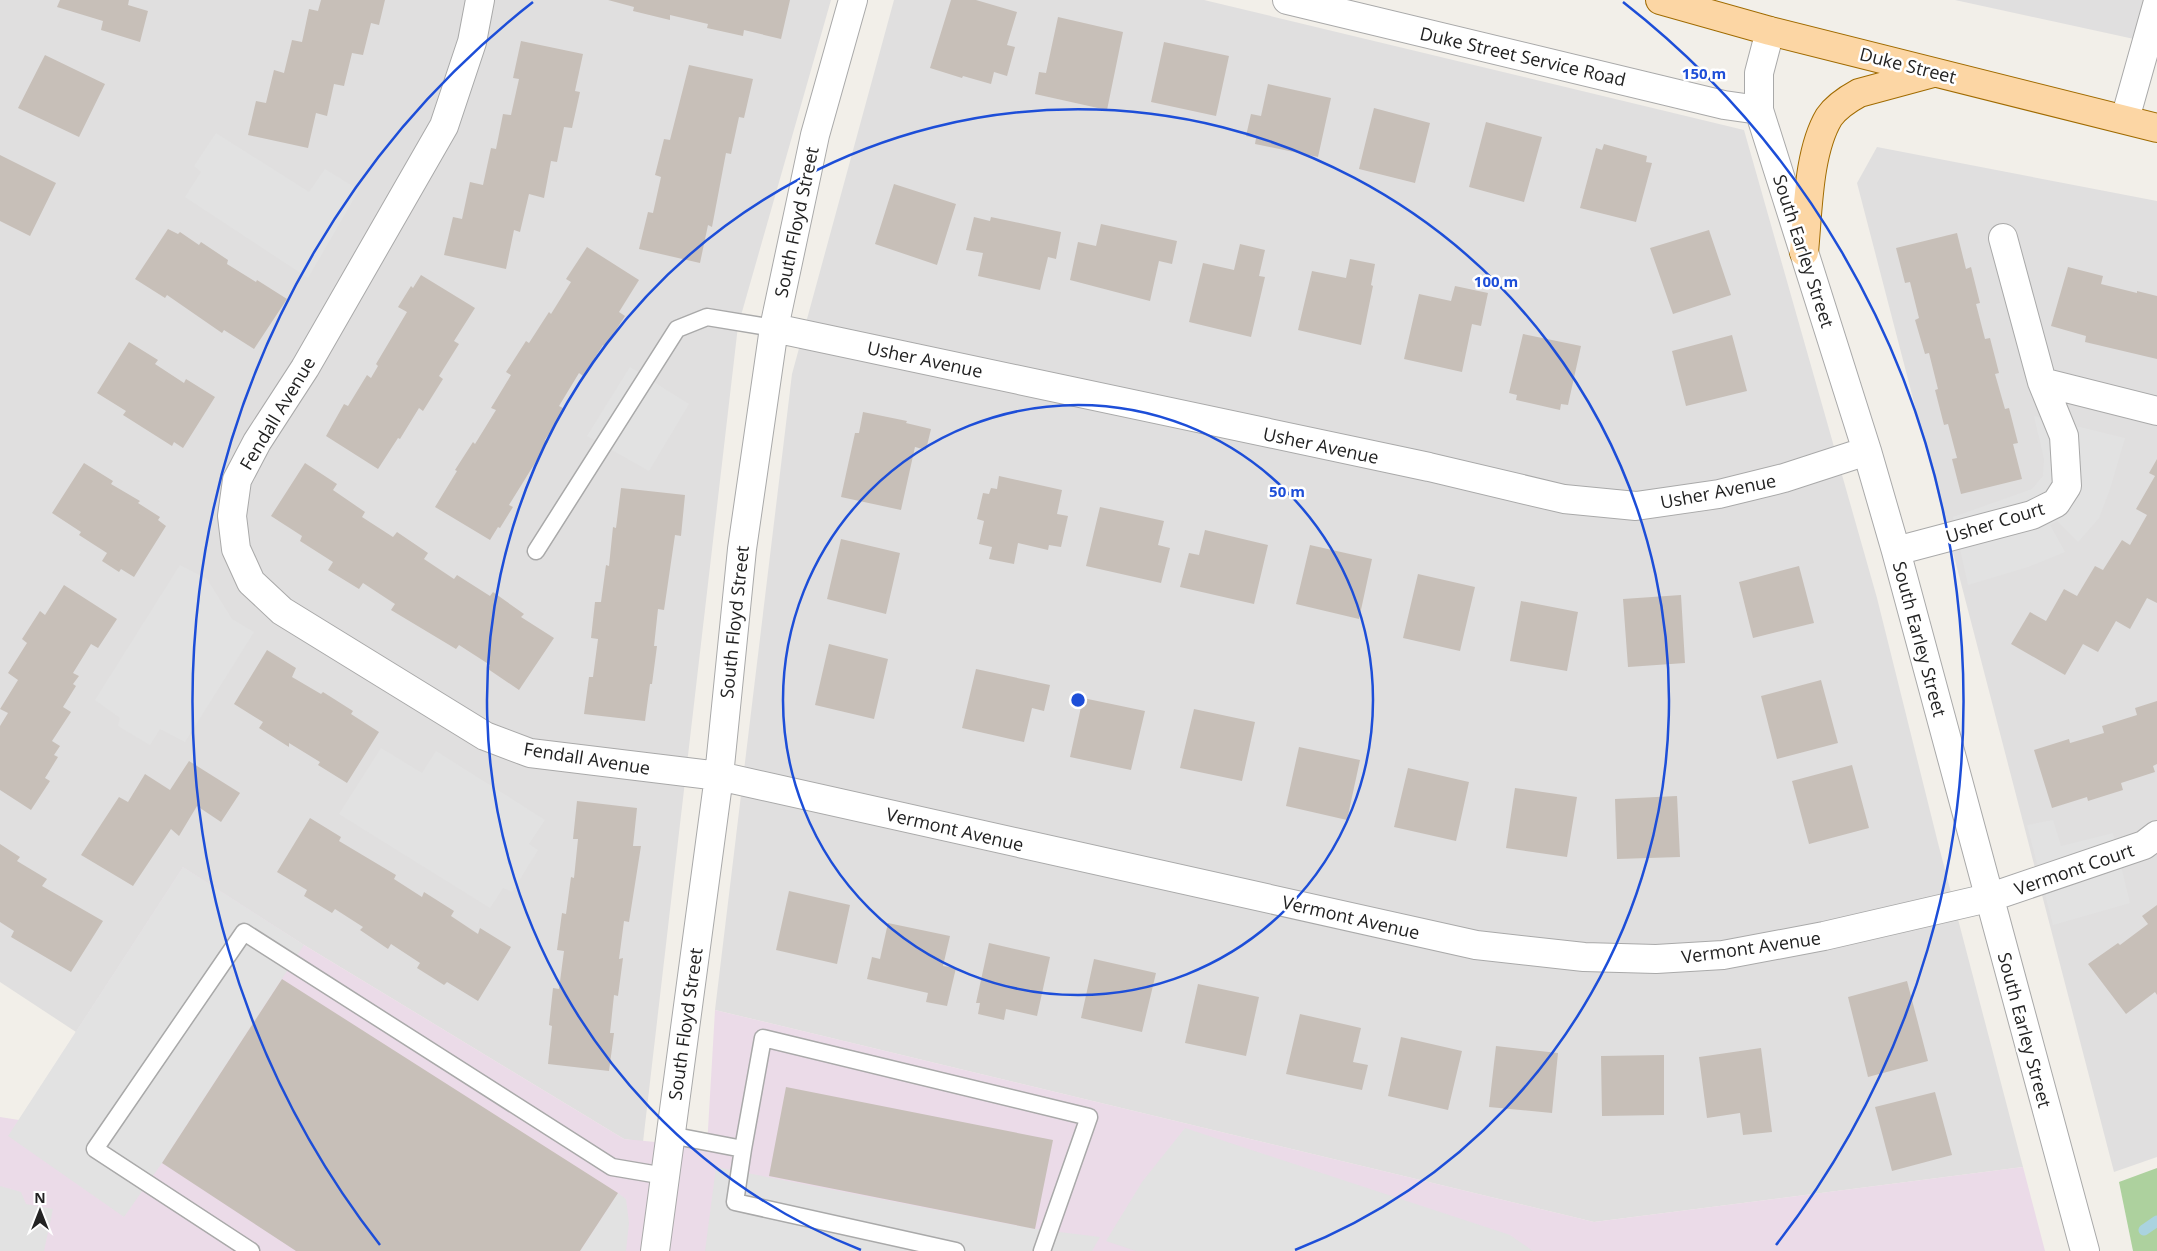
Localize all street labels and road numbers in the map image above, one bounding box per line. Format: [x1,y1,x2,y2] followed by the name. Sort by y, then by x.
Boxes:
[1418,21,1628,91] street label: Duke Street Service Road
[1857,41,1959,89] street label: Duke Street
[768,144,824,300] street label: South Floyd Street
[1768,171,1840,331] street label: South Earley Street
[865,335,985,383] street label: Usher Avenue
[234,352,320,474] street label: Fendall Avenue
[1261,421,1381,469] street label: Usher Avenue
[1658,468,1778,514] street label: Usher Avenue
[1943,496,2047,548] street label: Usher Court
[714,544,754,700] street label: South Floyd Street
[1888,559,1952,719] street label: South Earley Street
[522,736,652,780] street label: Fendall Avenue
[884,802,1026,856] street label: Vermont Avenue
[2011,837,2137,901] street label: Vermont Court
[1280,890,1422,944] street label: Vermont Avenue
[1680,925,1822,969] street label: Vermont Avenue
[662,946,708,1102] street label: South Floyd Street
[1993,950,2057,1110] street label: South Earley Street

